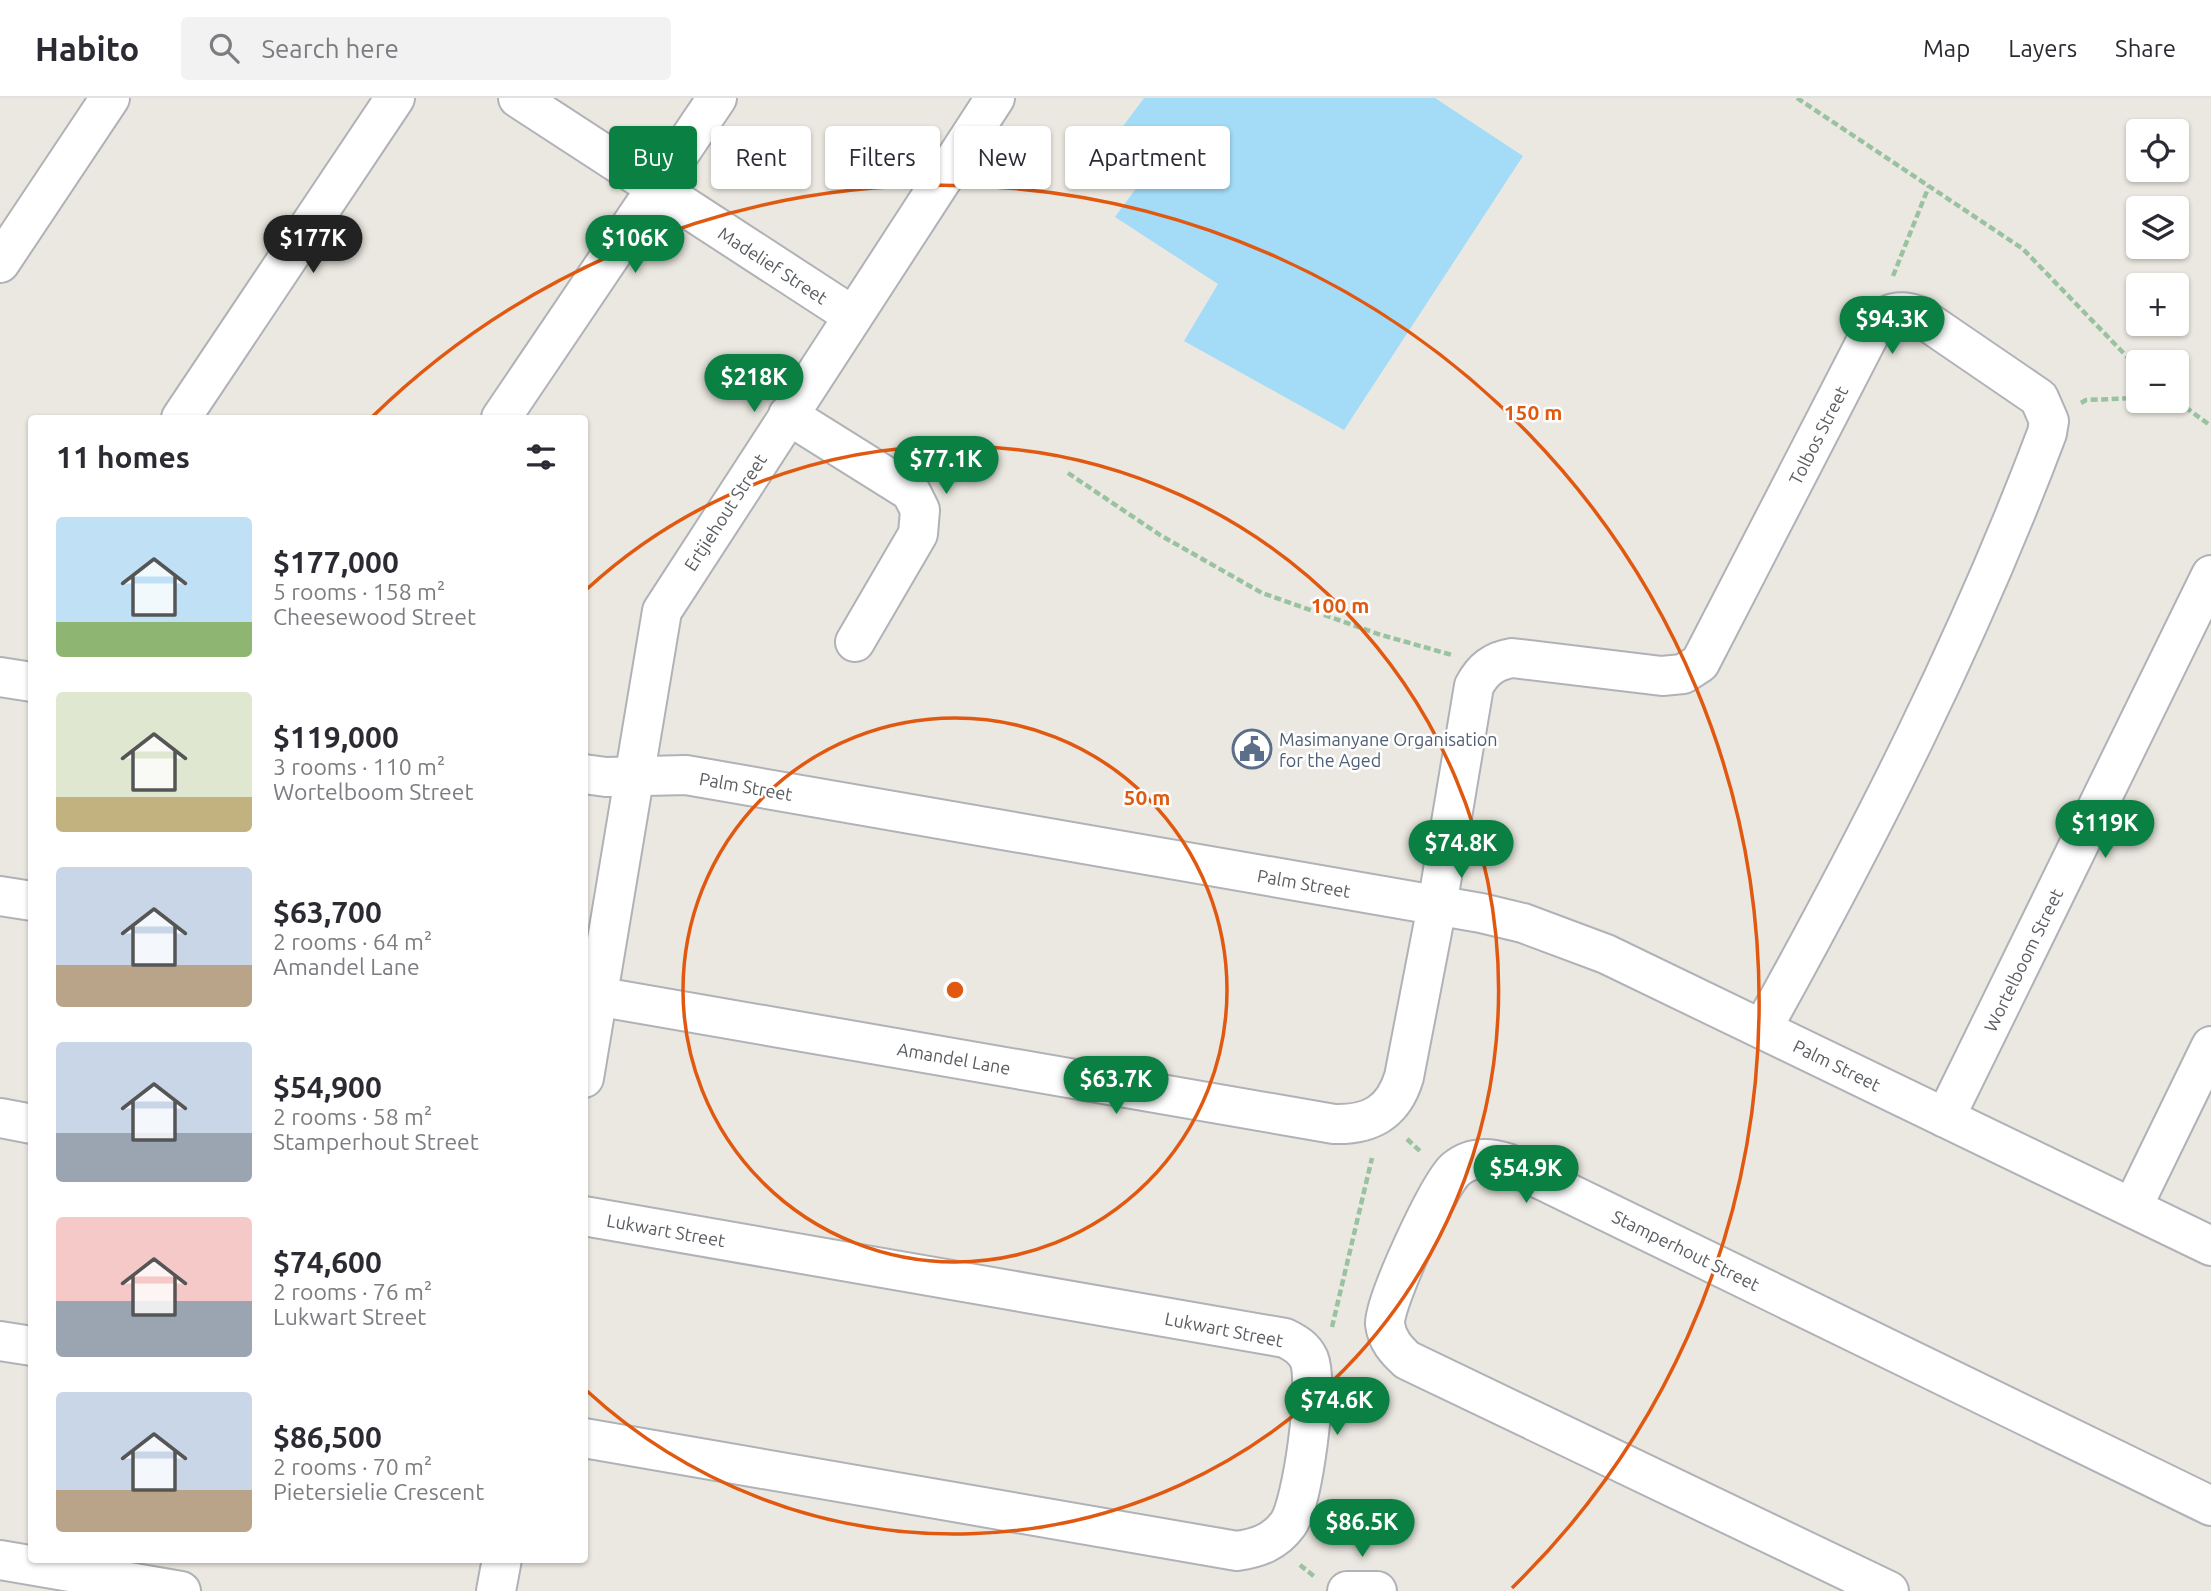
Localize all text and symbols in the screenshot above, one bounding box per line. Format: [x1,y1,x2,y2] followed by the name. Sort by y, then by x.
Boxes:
[181,17,671,80] search box
[205,29,243,67] icon: search
[35,30,139,67] text: Habito
[261,34,399,63] text: Search here
[1923,35,1970,62] text: Map
[2008,35,2077,62] text: Layers
[2115,35,2176,62] text: Share
[2126,119,2189,413] map controls
[2126,119,2189,182] button: locate
[609,126,697,189] chip: Buy
[711,126,811,189] chip: Rent
[825,126,940,189] chip: Filters
[954,126,1051,189] chip: New
[1065,126,1230,189] chip: Apartment
[2126,196,2189,259] button: layers
[264,216,362,275] pin: $177K
[586,216,684,275] pin: $106K
[715,222,831,308] street label: Madelief Street
[279,225,347,250] text: $177K
[601,225,669,250] text: $106K
[2126,273,2189,336] button: +
[1835,296,1949,356] pin: $94.3K
[1856,306,1928,331] text: $94.3K
[2126,350,2189,413] button: −
[705,354,803,414] pin: $218K
[720,364,788,389] text: $218K
[1785,383,1851,487] street label: Tolbos Street
[1504,400,1562,424] text: 150 m
[889,436,1003,496] pin: $77.1K
[522,438,560,476] icon: filters
[56,440,190,474] text: 11 homes
[910,446,982,471] text: $77.1K
[680,450,770,574] street label: Ertjiehout Street
[112,545,196,629] icon: home
[273,545,399,579] text: $177,000
[273,579,445,604] text: 5 rooms · 158 m²
[1311,593,1369,617] text: 100 m
[273,604,476,629] text: Cheesewood Street
[112,720,196,804] icon: home
[273,720,399,754] text: $119,000
[1231,728,1273,770] public building icon: Masimanyane Organisation for the Aged
[1279,729,1498,770] place label: Masimanyane Organisation for the Aged
[273,754,445,779] text: 3 rooms · 110 m²
[698,768,794,804] street label: Palm Street
[273,779,474,804] text: Wortelboom Street
[1124,785,1170,809] text: 50 m
[2056,800,2154,860] pin: $119K
[2071,810,2139,835] text: $119K
[1404,820,1518,880] pin: $74.8K
[1425,830,1497,855] text: $74.8K
[1256,865,1352,901] street label: Palm Street
[1980,885,2066,1035] street label: Wortelboom Street
[112,895,196,979] icon: home
[273,895,382,929] text: $63,700
[273,929,432,954] text: 2 rooms · 64 m²
[273,954,420,979] text: Amandel Lane
[943,978,967,1002] centre of rings
[1790,1035,1884,1095] street label: Palm Street
[896,1038,1012,1078] street label: Amandel Lane
[1059,1056,1173,1116] pin: $63.7K
[1080,1066,1152,1091] text: $63.7K
[112,1070,196,1154] icon: home
[273,1070,382,1104] text: $54,900
[273,1104,432,1129] text: 2 rooms · 58 m²
[273,1129,479,1154] text: Stamperhout Street
[1469,1146,1583,1205] pin: $54.9K
[1490,1155,1562,1180] text: $54.9K
[1609,1206,1763,1294] street label: Stamperhout Street
[605,1210,727,1250] street label: Lukwart Street
[112,1245,196,1329] icon: home
[273,1245,382,1279] text: $74,600
[273,1279,432,1304] text: 2 rooms · 76 m²
[273,1304,426,1329] text: Lukwart Street
[1163,1308,1285,1350] street label: Lukwart Street
[1280,1378,1394,1437] pin: $74.6K
[1301,1387,1373,1412] text: $74.6K
[112,1420,196,1504] icon: home
[273,1420,382,1454] text: $86,500
[273,1454,432,1479] text: 2 rooms · 70 m²
[273,1479,484,1504] text: Pietersielie Crescent
[1305,1500,1419,1559] pin: $86.5K
[1326,1509,1398,1534] text: $86.5K

